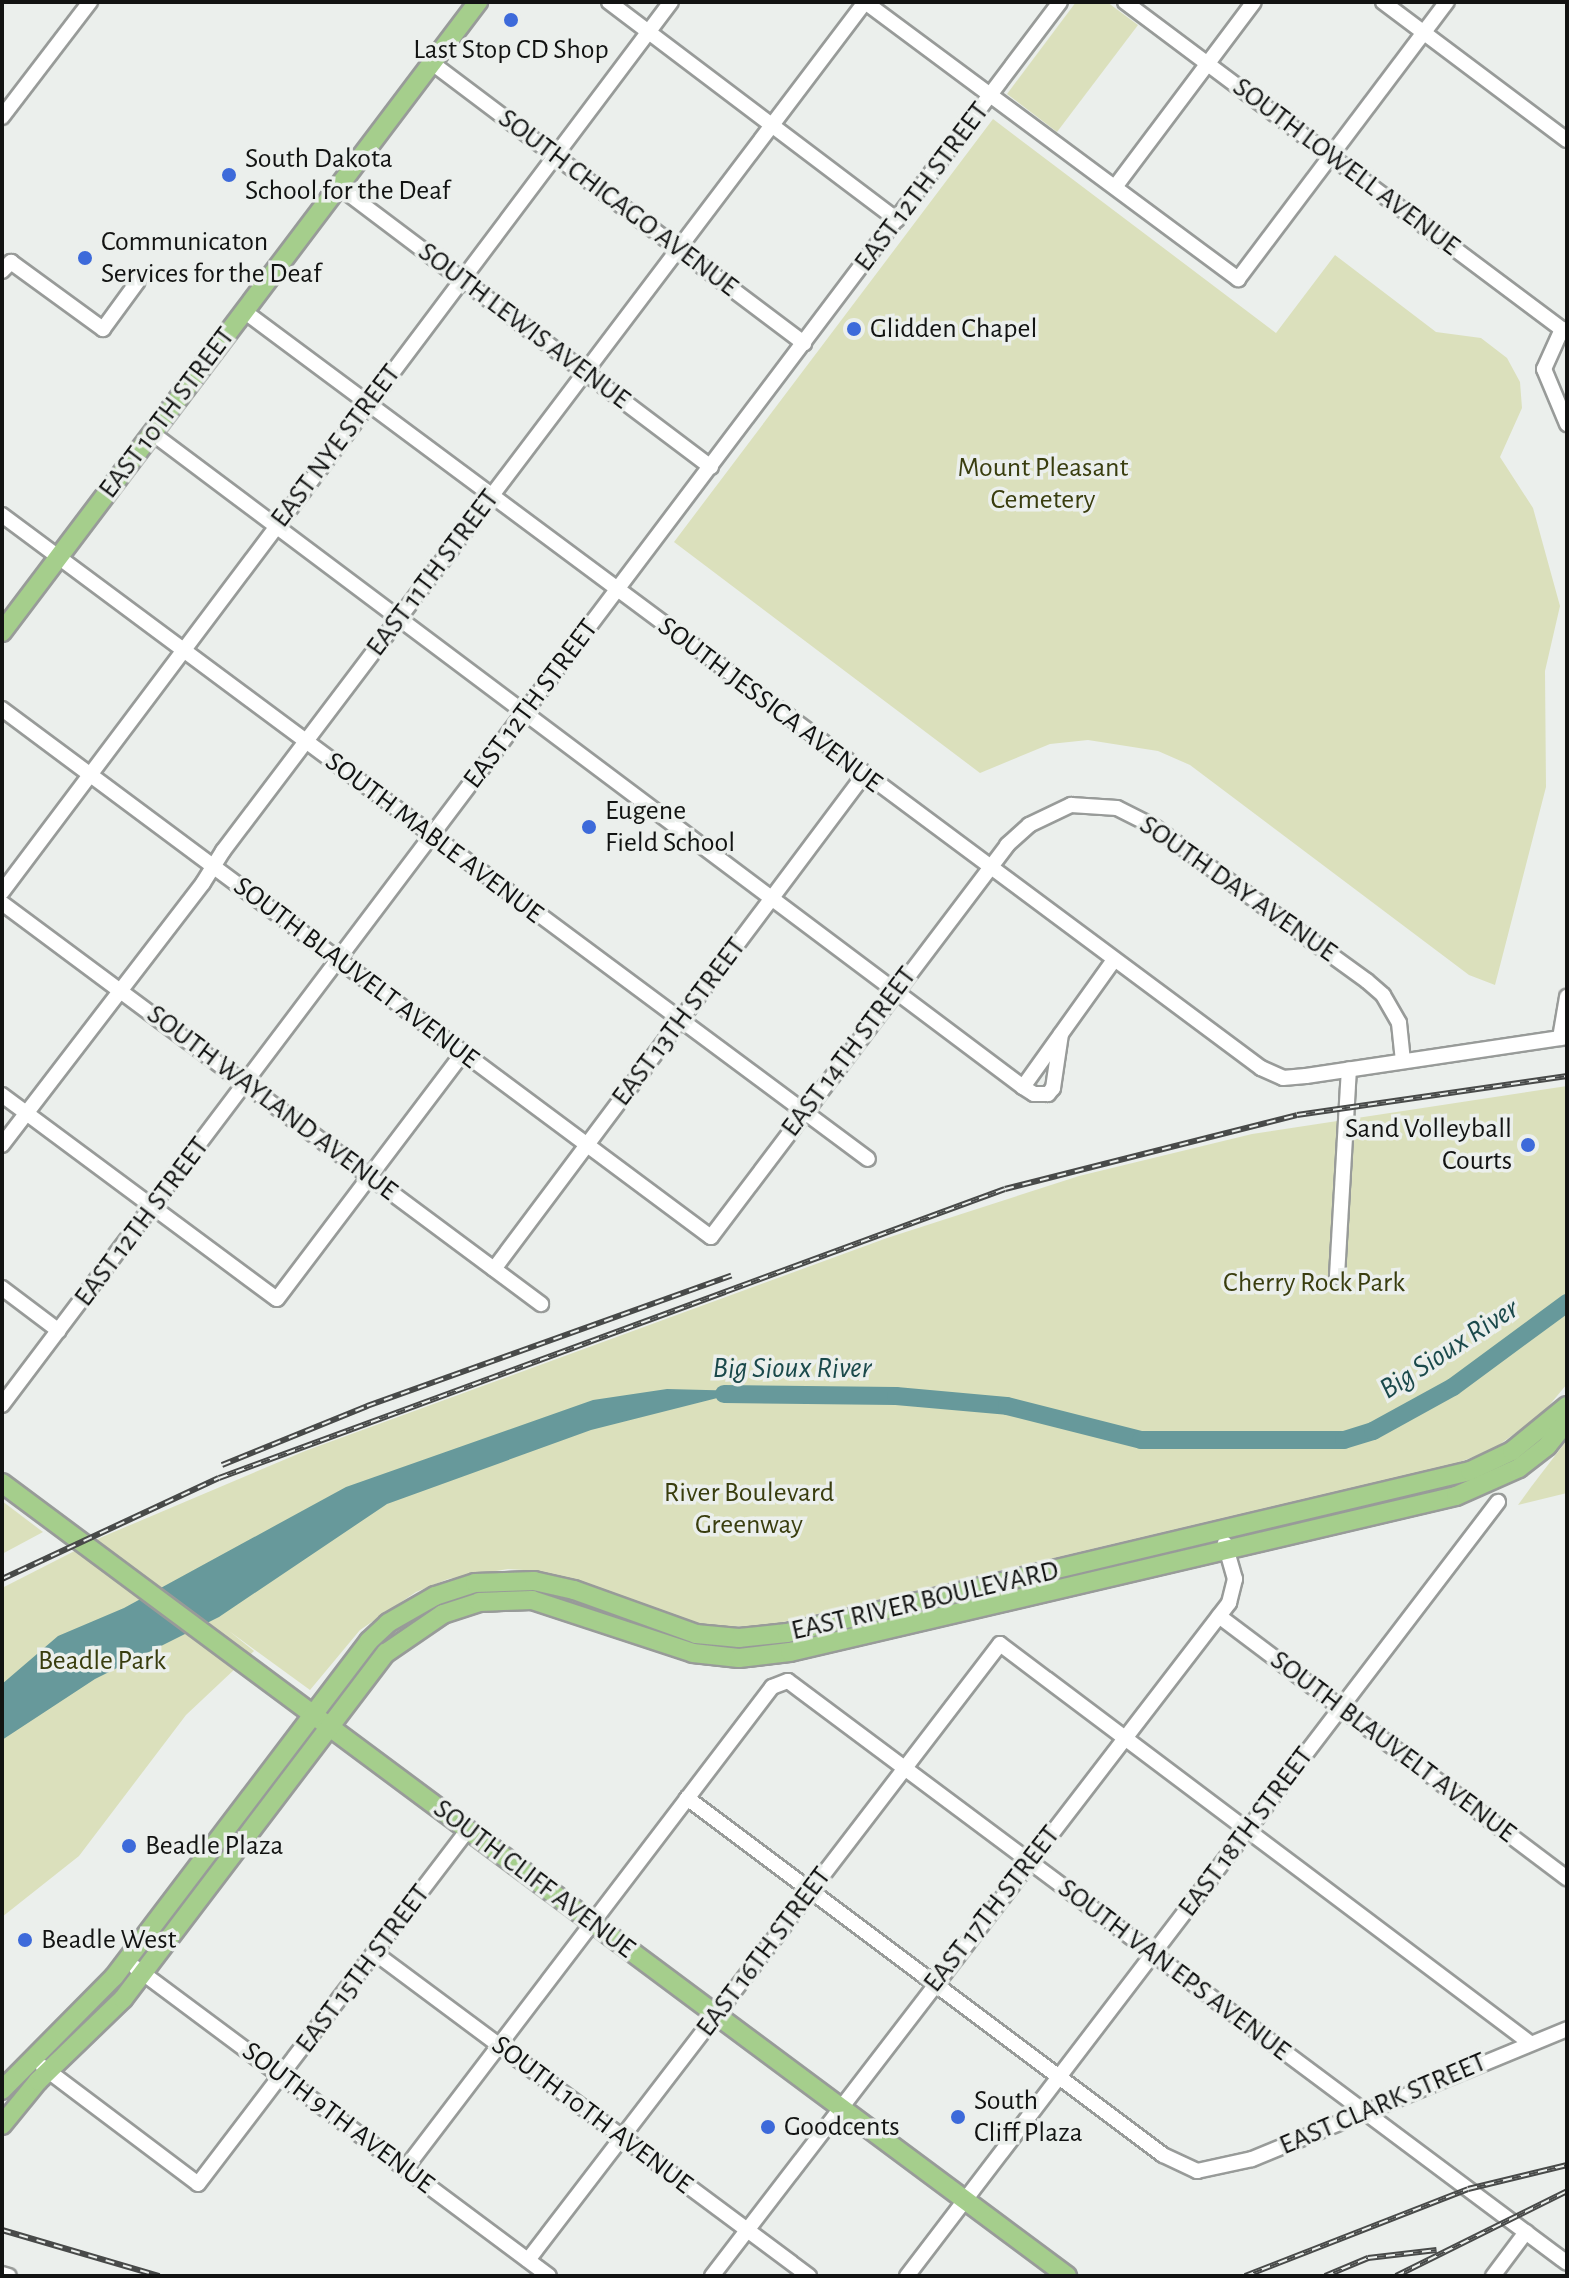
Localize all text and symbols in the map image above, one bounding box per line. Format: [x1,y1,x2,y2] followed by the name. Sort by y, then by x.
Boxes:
[502,11,520,29] marker: Last Stop CD Shop
[413,33,609,67] place label: Last Stop CD Shop
[1226,71,1466,263] street label: SOUTH LOWELL AVENUE
[847,96,997,278] street label: EAST 12TH STREET
[492,102,744,304] street label: SOUTH CHICAGO AVENUE
[245,142,450,208] place label: South Dakota School for the Deaf
[220,166,238,184] marker: South Dakota School for the Deaf
[101,225,321,291] place label: Communicaton Services for the Deaf
[411,235,637,417] street label: SOUTH LEWIS AVENUE
[76,249,94,267] marker: Communicaton Services for the Deaf
[870,312,1037,346] place label: Glidden Chapel
[845,320,863,338] marker: Glidden Chapel
[92,321,242,505] street label: EAST 10TH STREET
[264,358,408,534] street label: EAST NYE STREET
[958,451,1128,517] park label: Mount Pleasant Cemetery
[359,483,507,663] street label: EAST 11TH STREET
[651,610,889,800] street label: SOUTH JESSICA AVENUE
[456,613,606,795] street label: EAST 12TH STREET
[318,745,550,931] street label: SOUTH MABLE AVENUE
[605,794,735,860] place label: Eugene Field School
[1133,808,1343,970] street label: SOUTH DAY AVENUE
[580,818,598,836] marker: Eugene Field School
[227,870,485,1076] street label: SOUTH BLAUVELT AVENUE
[605,931,753,1113] street label: EAST 13TH STREET
[774,960,924,1144] street label: EAST 14TH STREET
[140,998,404,1208] street label: SOUTH WAYLAND AVENUE
[1345,1112,1512,1178] place label: Sand Volleyball Courts
[67,1131,217,1313] street label: EAST 12TH STREET
[1519,1136,1537,1154] marker: Sand Volleyball Courts
[1223,1266,1405,1300] park label: Cherry Rock Park
[1373,1291,1525,1407] water label: Big Sioux River
[713,1350,871,1386] water label: Big Sioux River
[664,1476,834,1542] park label: River Boulevard Greenway
[788,1554,1062,1648] street label: EAST RIVER BOULEVARD
[38,1644,166,1678] park label: Beadle Park
[1264,1644,1522,1850] street label: SOUTH BLAUVELT AVENUE
[1171,1740,1321,1924] street label: EAST 18TH STREET
[427,1792,641,1966] street label: SOUTH CLIFF AVENUE
[916,1819,1068,1999] street label: EAST 17TH STREET
[145,1829,283,1863] place label: Beadle Plaza
[120,1837,138,1855] marker: Beadle Plaza
[689,1861,839,2043] street label: EAST 16TH STREET
[1051,1872,1297,2068] street label: SOUTH VAN EPS AVENUE
[289,1878,437,2060] street label: EAST 15TH STREET
[41,1923,176,1957] place label: Beadle West
[16,1931,34,1949] marker: Beadle West
[485,2028,699,2202] street label: SOUTH 10TH AVENUE
[235,2035,441,2201] street label: SOUTH 9TH AVENUE
[1275,2045,1491,2163] street label: EAST CLARK STREET
[974,2084,1083,2150] place label: South Cliff Plaza
[949,2108,967,2126] marker: South Cliff Plaza
[784,2110,900,2144] place label: Goodcents
[759,2118,777,2136] marker: Goodcents

